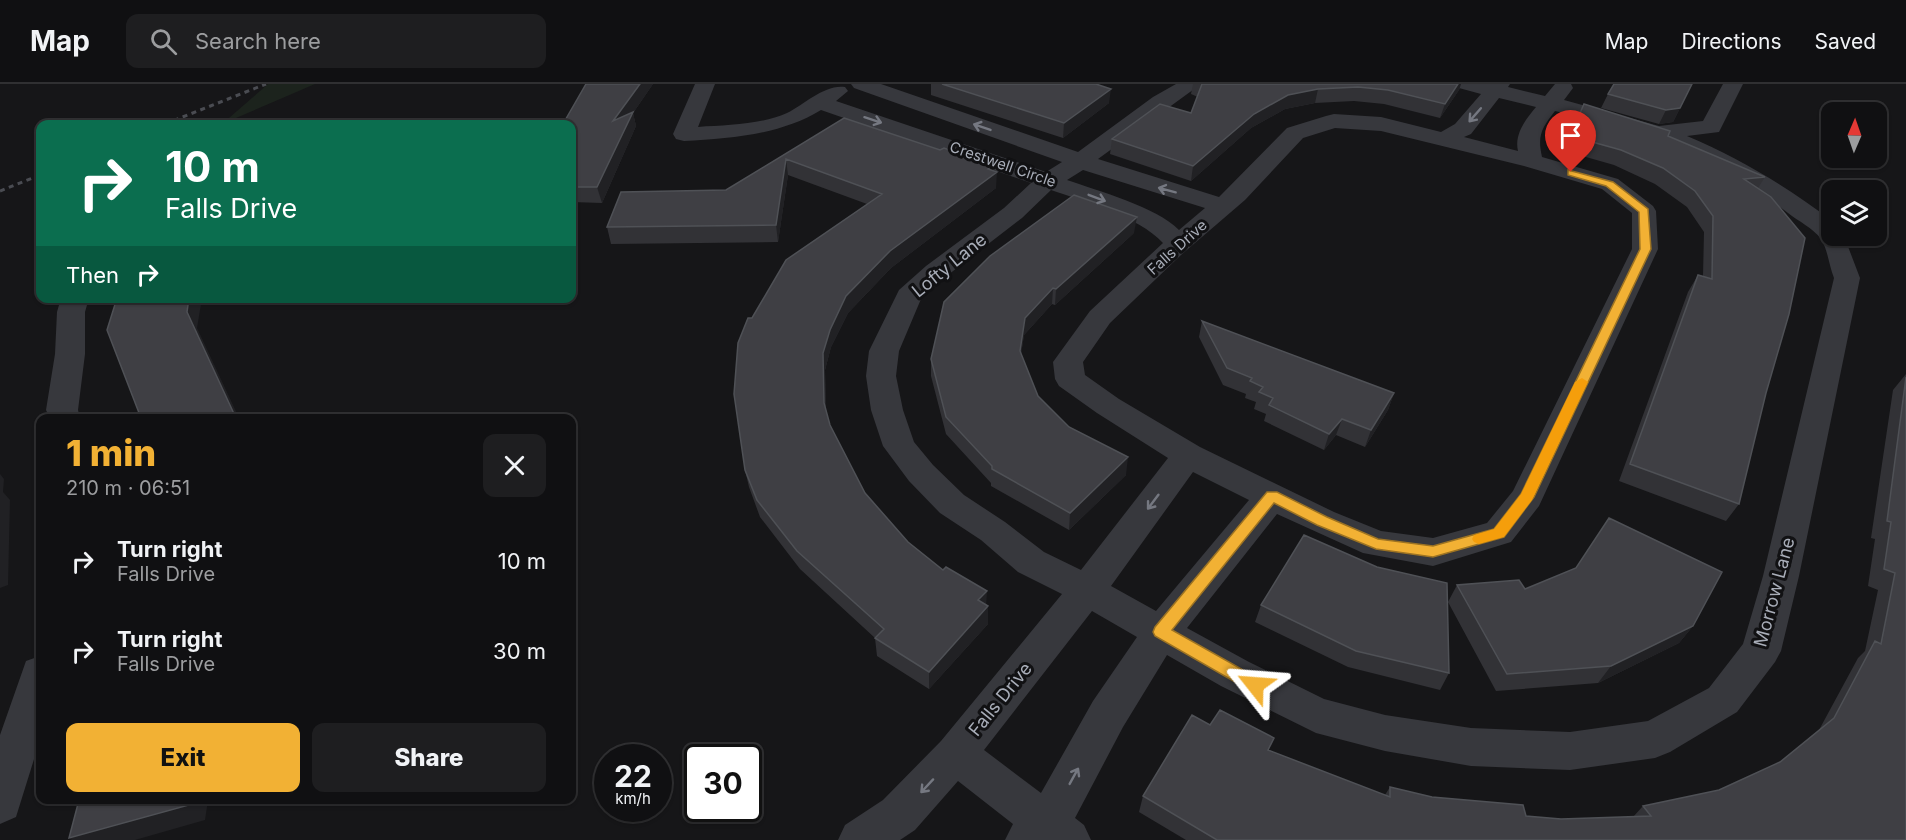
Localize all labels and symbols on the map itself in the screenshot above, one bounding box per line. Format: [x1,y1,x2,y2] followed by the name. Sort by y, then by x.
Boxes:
[1821,102,1887,168] north arrow
[1469,107,1482,123] one-way arrow
[1545,110,1596,172] pin
[863,115,882,126] one-way arrow
[973,121,992,132] one-way arrow
[947,137,1059,191] street label: Crestwell Circle
[1158,183,1177,195] one-way arrow
[1087,193,1106,204] one-way arrow
[1143,215,1211,279] street label: Falls Drive
[907,229,991,301] street label: Lofty Lane
[1147,494,1160,510] one-way arrow
[1749,535,1799,649] street label: Morrow Lane
[1223,653,1287,717] position arrow
[964,658,1036,740] street label: Falls Drive
[684,744,762,822] speed limit sign: 30
[1068,768,1080,785] one-way arrow
[920,778,934,793] one-way arrow

